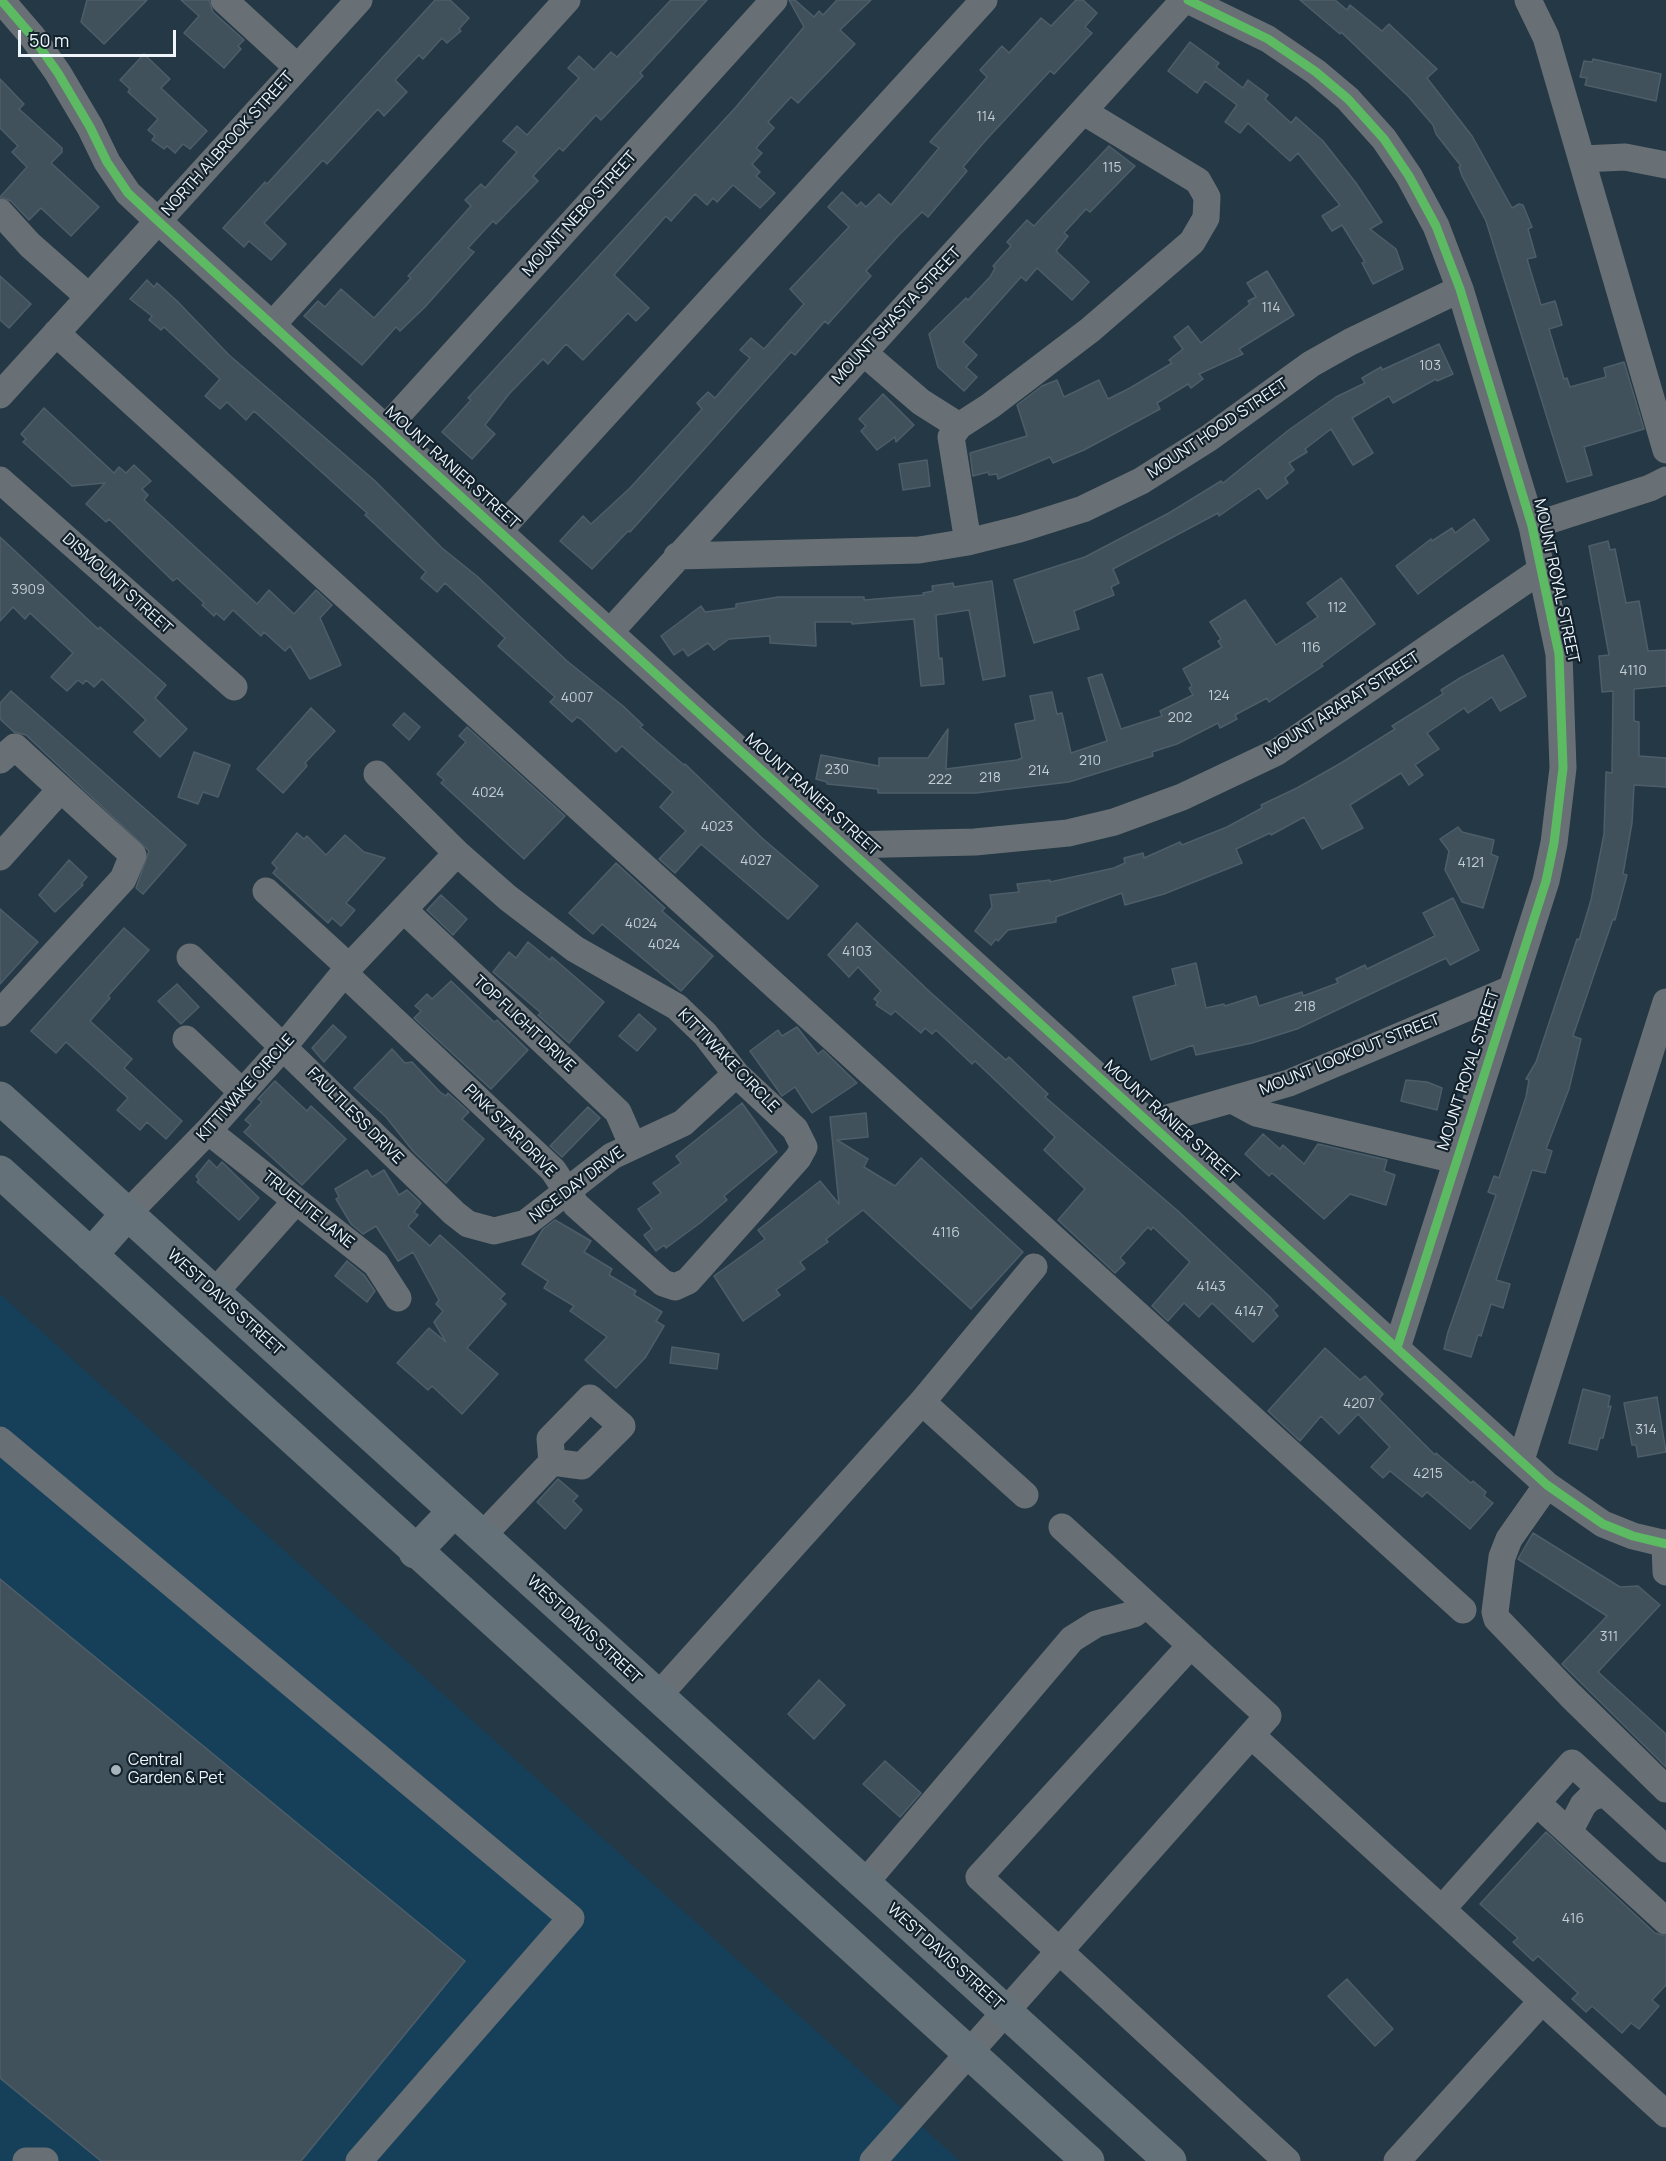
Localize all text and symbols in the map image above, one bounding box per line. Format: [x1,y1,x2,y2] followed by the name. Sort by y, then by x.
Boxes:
[21,18,178,56] scale bar
[29,28,69,52] text: 50 m
[158,68,298,220] street label: NORTH ALBROOK STREET
[976,109,996,125] house number: 114
[519,147,641,281] street label: MOUNT NEBO STREET
[1102,160,1122,176] house number: 115
[829,244,965,388] street label: MOUNT SHASTA STREET
[1261,300,1281,316] house number: 114
[1419,358,1441,374] house number: 103
[1144,375,1292,483] street label: MOUNT HOOD STREET
[381,402,523,534] street label: MOUNT RANIER STREET
[1529,497,1583,665] street label: MOUNT ROYAL STREET
[58,529,176,639] street label: DISMOUNT STREET
[11,582,45,598] house number: 3909
[1328,600,1346,616] house number: 112
[1301,640,1321,656] house number: 116
[1262,648,1424,762] street label: MOUNT ARARAT STREET
[1619,663,1647,679] house number: 4110
[1208,688,1230,704] house number: 124
[561,690,593,706] house number: 4007
[1168,710,1192,726] house number: 202
[741,729,883,861] street label: MOUNT RANIER STREET
[1079,753,1101,769] house number: 210
[825,762,849,778] house number: 230
[1028,763,1050,779] house number: 214
[979,770,1001,786] house number: 218
[928,772,952,788] house number: 222
[472,785,504,801] house number: 4024
[701,819,733,835] house number: 4023
[740,853,772,869] house number: 4027
[1457,855,1485,871] house number: 4121
[625,916,657,932] house number: 4024
[648,937,680,953] house number: 4024
[842,944,872,960] house number: 4103
[469,972,579,1076] street label: TOP FLIGHT DRIVE
[1434,987,1504,1153] street label: MOUNT ROYAL STREET
[1294,999,1316,1015] house number: 218
[674,1005,782,1117] street label: KITTIWAKE CIRCLE
[1257,1010,1443,1100] street label: MOUNT LOOKOUT STREET
[193,1031,299,1145] street label: KITTIWAKE CIRCLE
[1100,1056,1242,1188] street label: MOUNT RANIER STREET
[303,1064,407,1168] street label: FAULTLESS DRIVE
[460,1081,560,1181] street label: PINK STAR DRIVE
[526,1143,628,1227] street label: NICE DAY DRIVE
[258,1167,358,1253] street label: TRUELITE LANE
[932,1225,960,1241] house number: 4116
[163,1246,287,1360] street label: WEST DAVIS STREET
[1196,1279,1226,1295] house number: 4143
[1235,1304,1263,1320] house number: 4147
[1343,1396,1375,1412] house number: 4207
[1635,1422,1657,1438] house number: 314
[1413,1466,1443,1482] house number: 4215
[523,1572,645,1688] street label: WEST DAVIS STREET
[1600,1629,1618,1645] house number: 311
[128,1751,224,1789] place label: Central Garden & Pet
[109,1763,123,1777] marker: Central Garden & Pet
[883,1900,1007,2014] street label: WEST DAVIS STREET
[1562,1911,1584,1927] house number: 416

